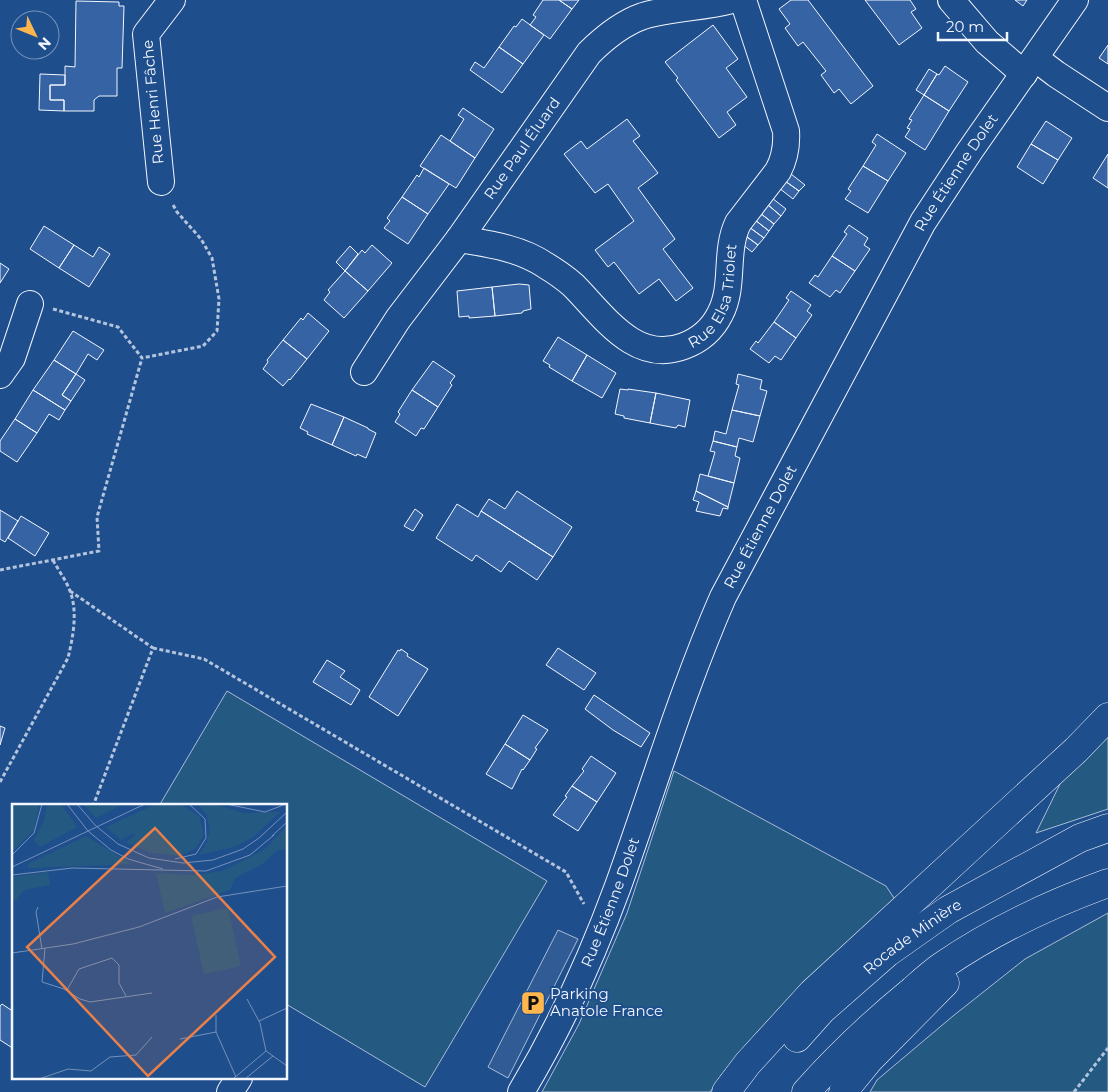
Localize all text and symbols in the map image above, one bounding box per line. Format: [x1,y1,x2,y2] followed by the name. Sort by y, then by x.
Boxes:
[10,10,60,60] north arrow
[938,10,1007,42] scale bar
[946,17,984,36] text: 20 m
[34,34,55,54] text: N
[138,39,167,165] street label: Rue Henri Fâche
[480,93,564,203] street label: Rue Paul Éluard
[910,110,1002,234] street label: Rue Étienne Dolet
[684,243,740,352] street label: Rue Elsa Triolet
[719,462,801,592] street label: Rue Étienne Dolet
[12,804,288,1080] inset map
[577,835,643,970] street label: Rue Étienne Dolet
[859,895,965,979] street label: Rocade Minière
[550,984,663,1020] place label: Parking Anatole France
[520,990,546,1016] parking icon: Parking Anatole France

